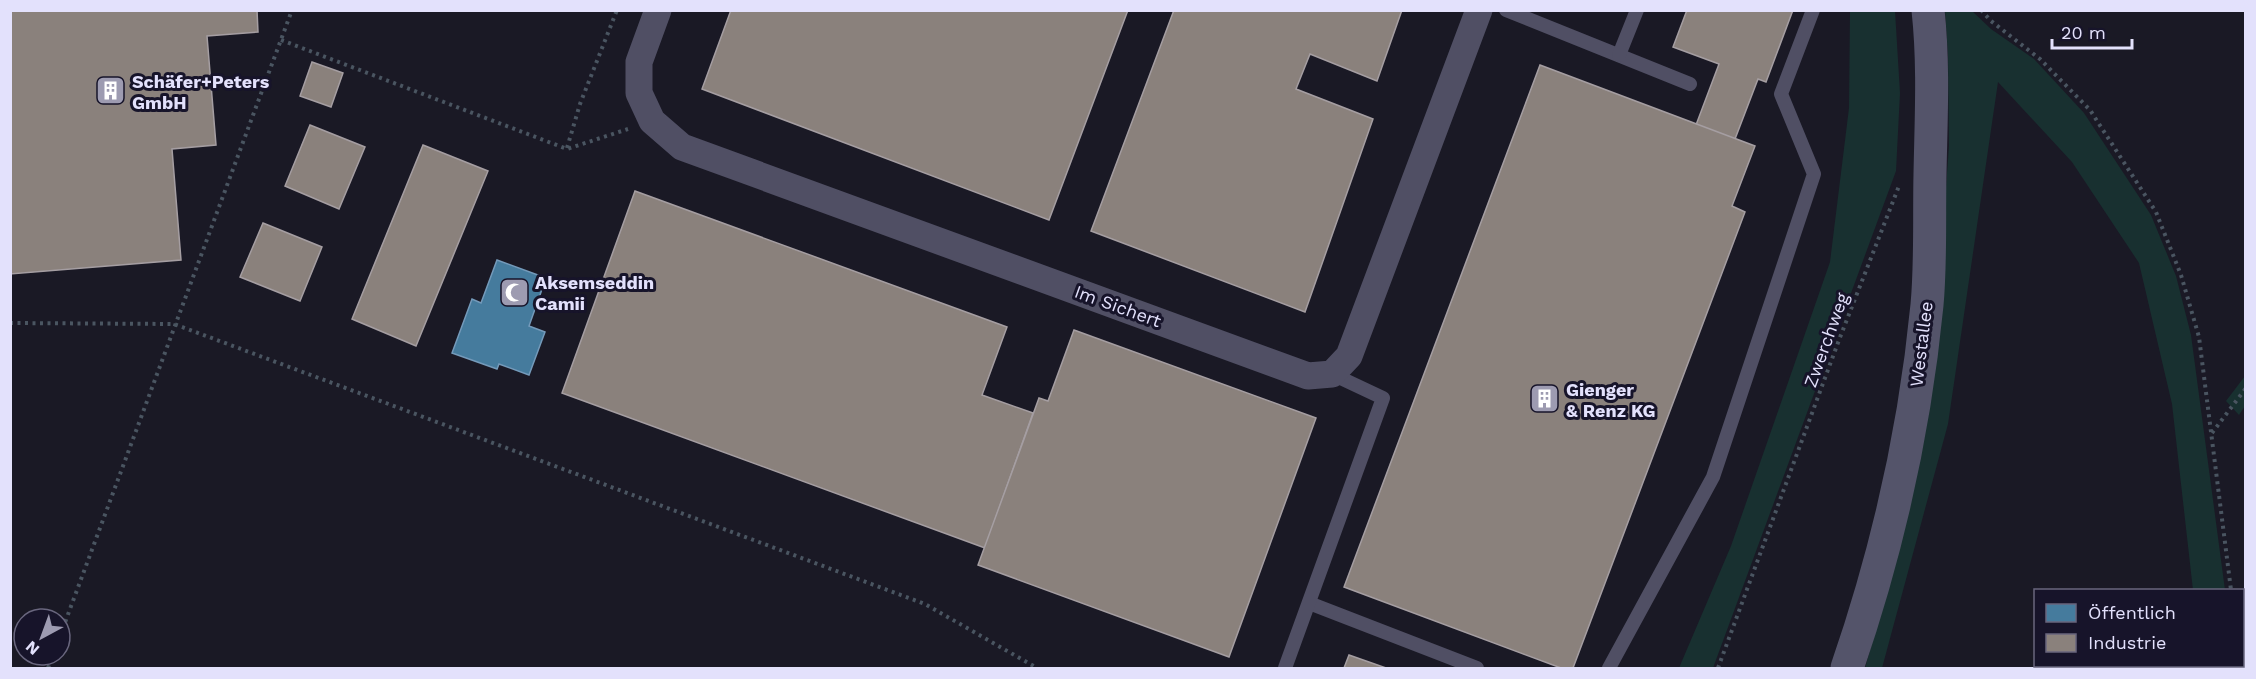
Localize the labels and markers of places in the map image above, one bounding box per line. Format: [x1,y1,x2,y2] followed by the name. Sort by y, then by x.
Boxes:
[132,71,270,113] place label: Schäfer+Peters GmbH
[95,75,127,107] building icon: Schäfer+Peters GmbH
[535,272,654,314] place label: Aksemseddin Camii
[498,276,530,308] mosque icon: Aksemseddin Camii
[1566,379,1656,421] place label: Gienger & Renz KG
[1529,383,1561,415] building icon: Gienger & Renz KG

